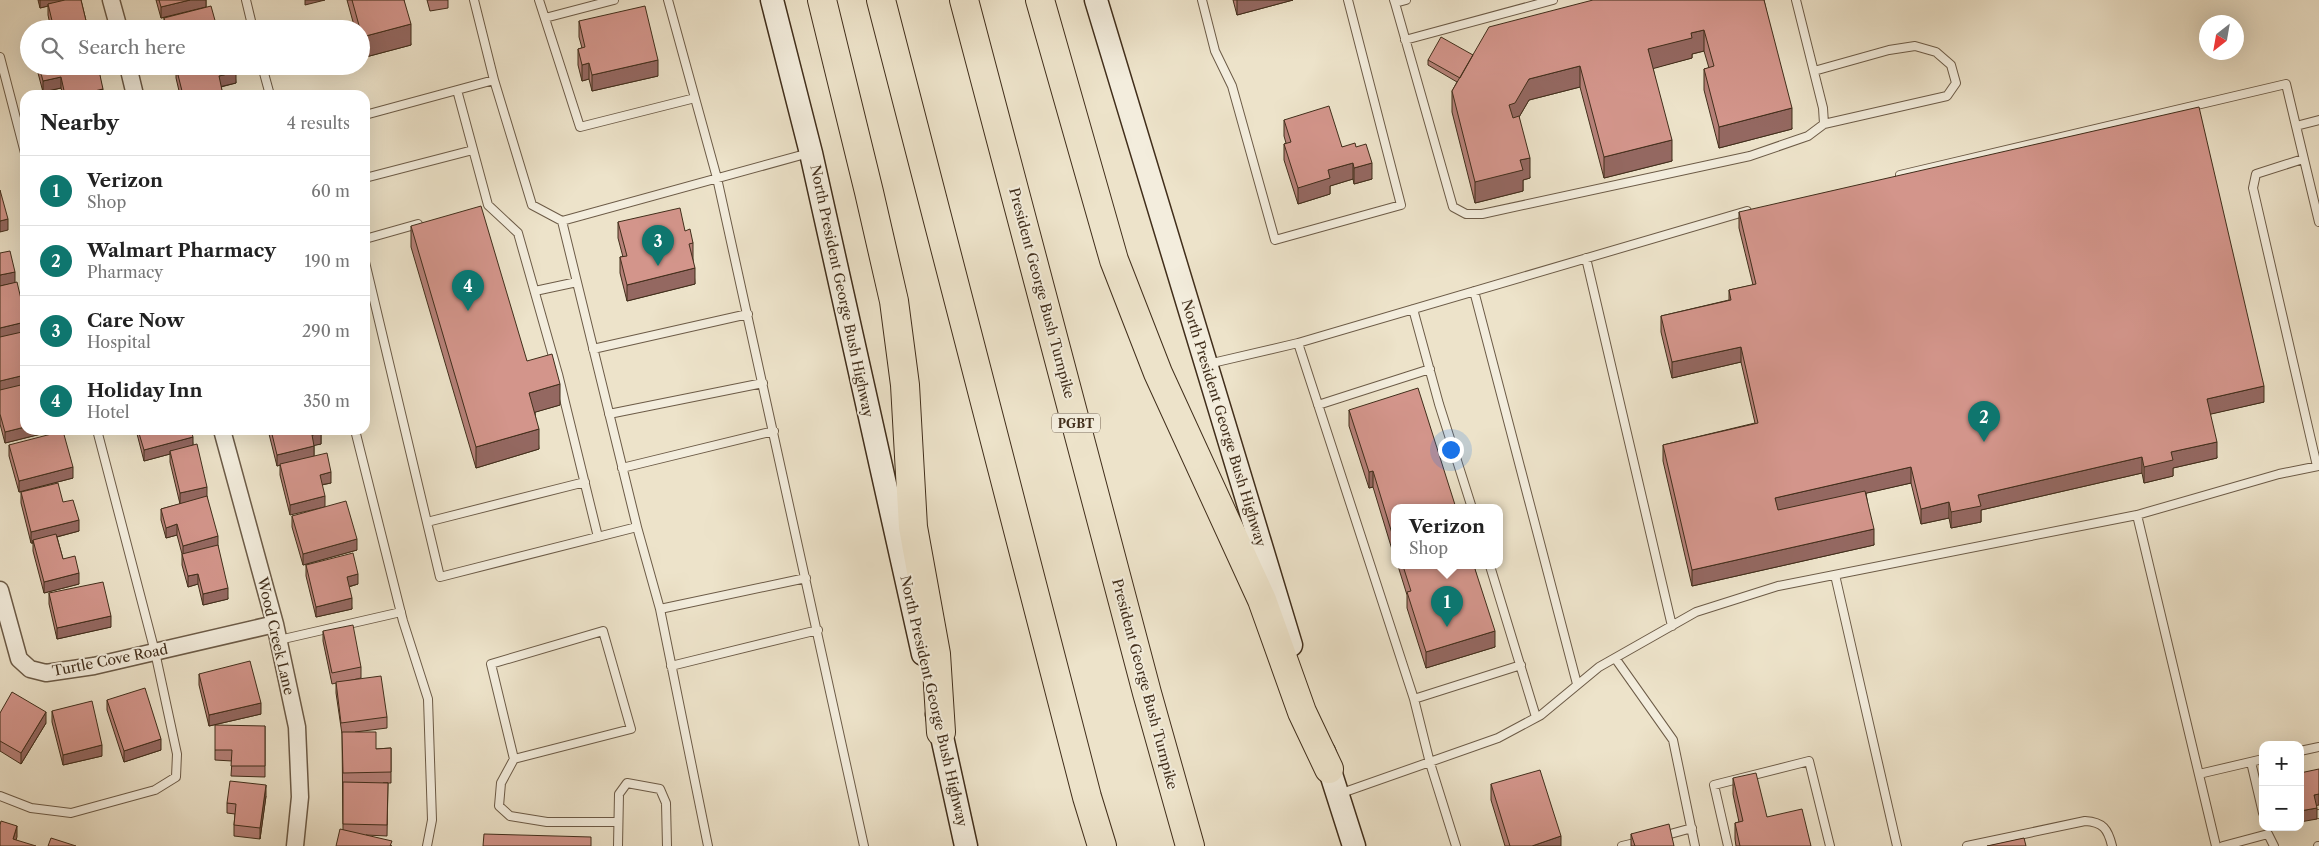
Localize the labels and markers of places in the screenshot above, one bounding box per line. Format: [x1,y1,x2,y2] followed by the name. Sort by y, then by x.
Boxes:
[642,225,674,266] pin: 3
[452,270,484,311] pin: 4
[1968,401,2000,442] pin: 2
[1431,586,1463,627] pin: 1

